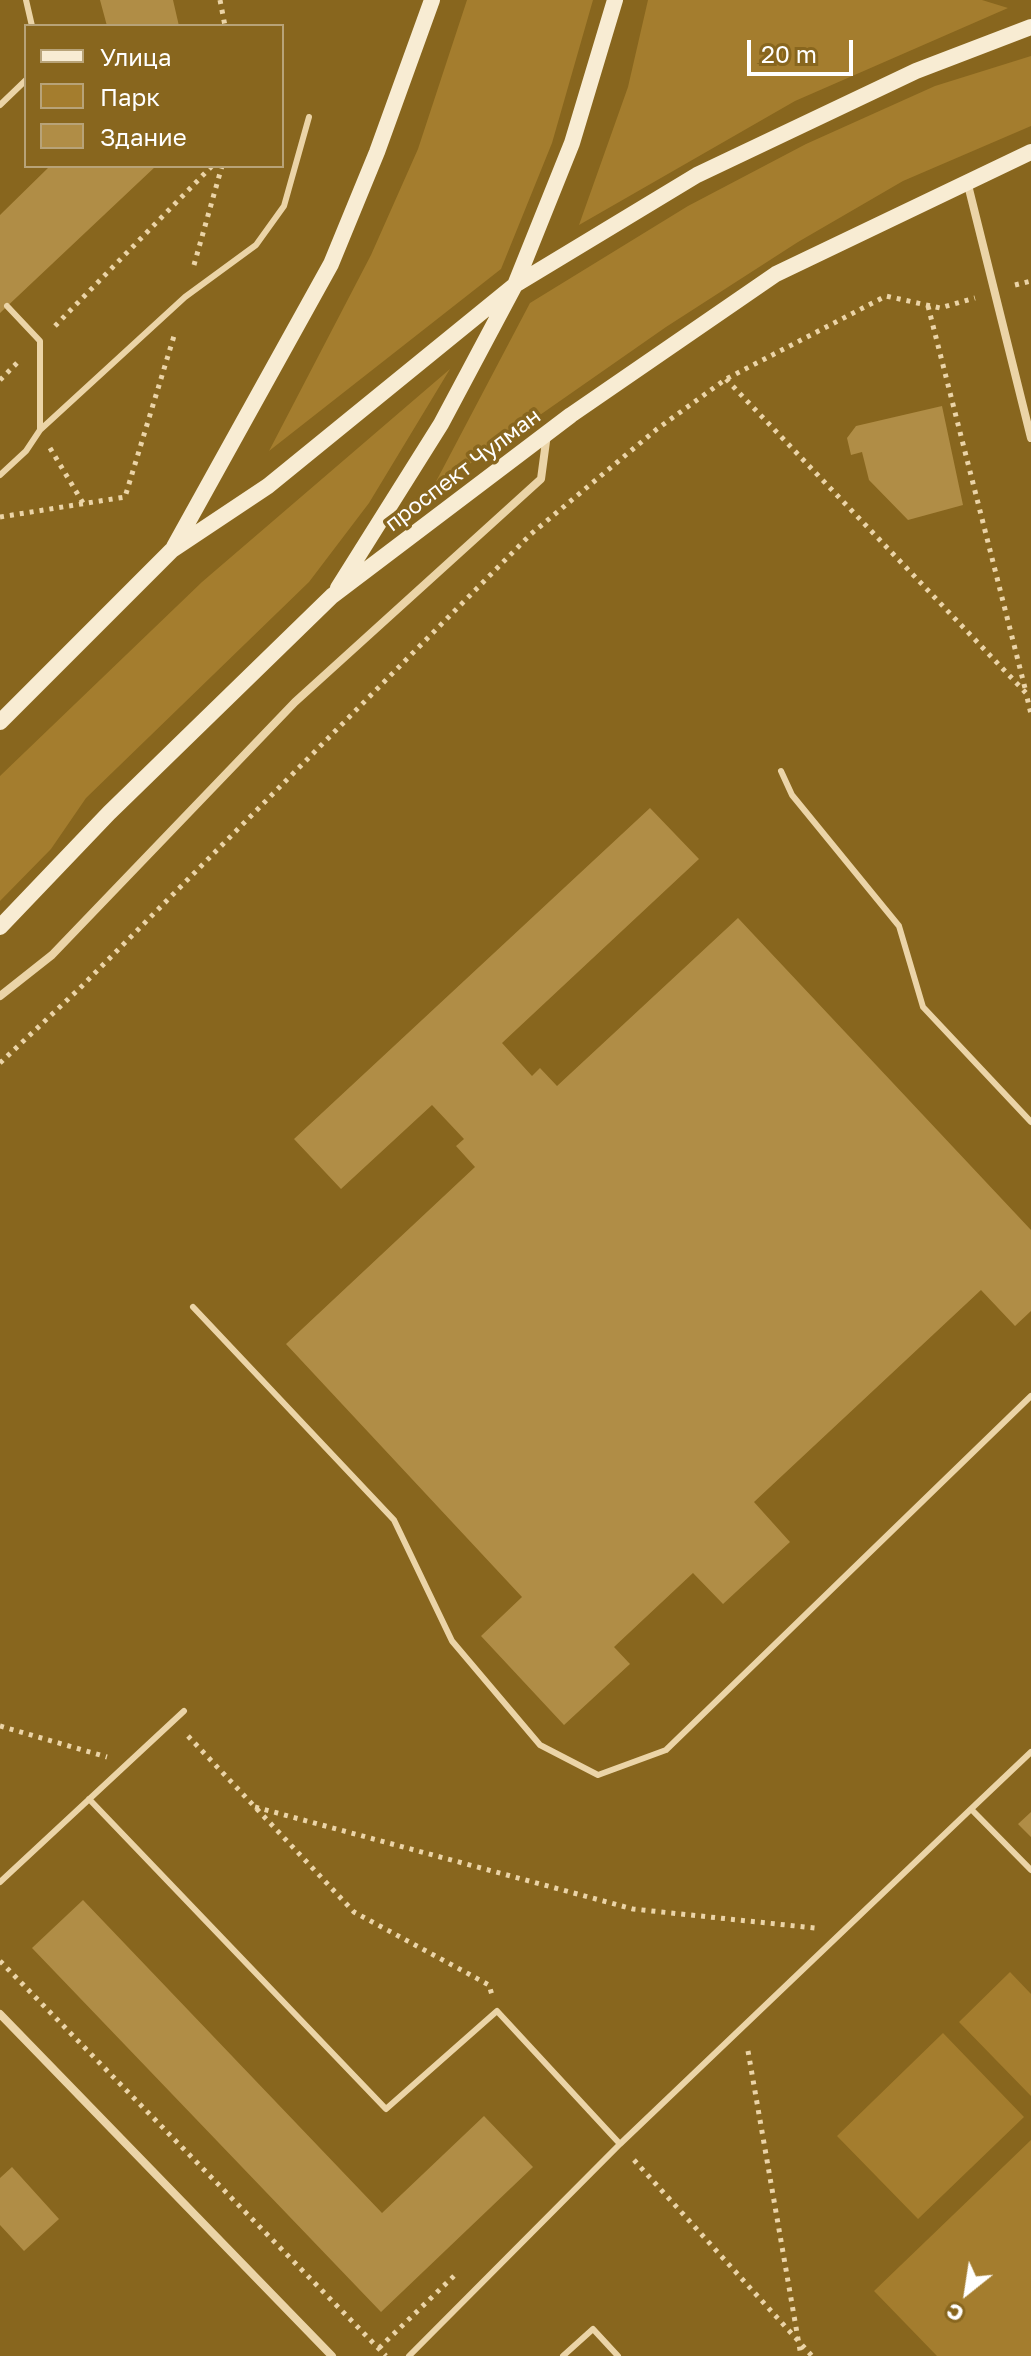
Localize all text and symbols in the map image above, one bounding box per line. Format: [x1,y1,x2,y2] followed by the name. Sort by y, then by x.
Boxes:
[24,24,284,168] legend
[751,24,857,74] scale bar
[761,39,817,68] text: 20 m
[100,42,172,71] text: Улица
[100,82,160,111] text: Парк
[100,122,187,151] text: Здание
[380,403,546,537] street label: проспект Чулман
[927,2252,1007,2332] north arrow
[941,2298,968,2329] text: С

